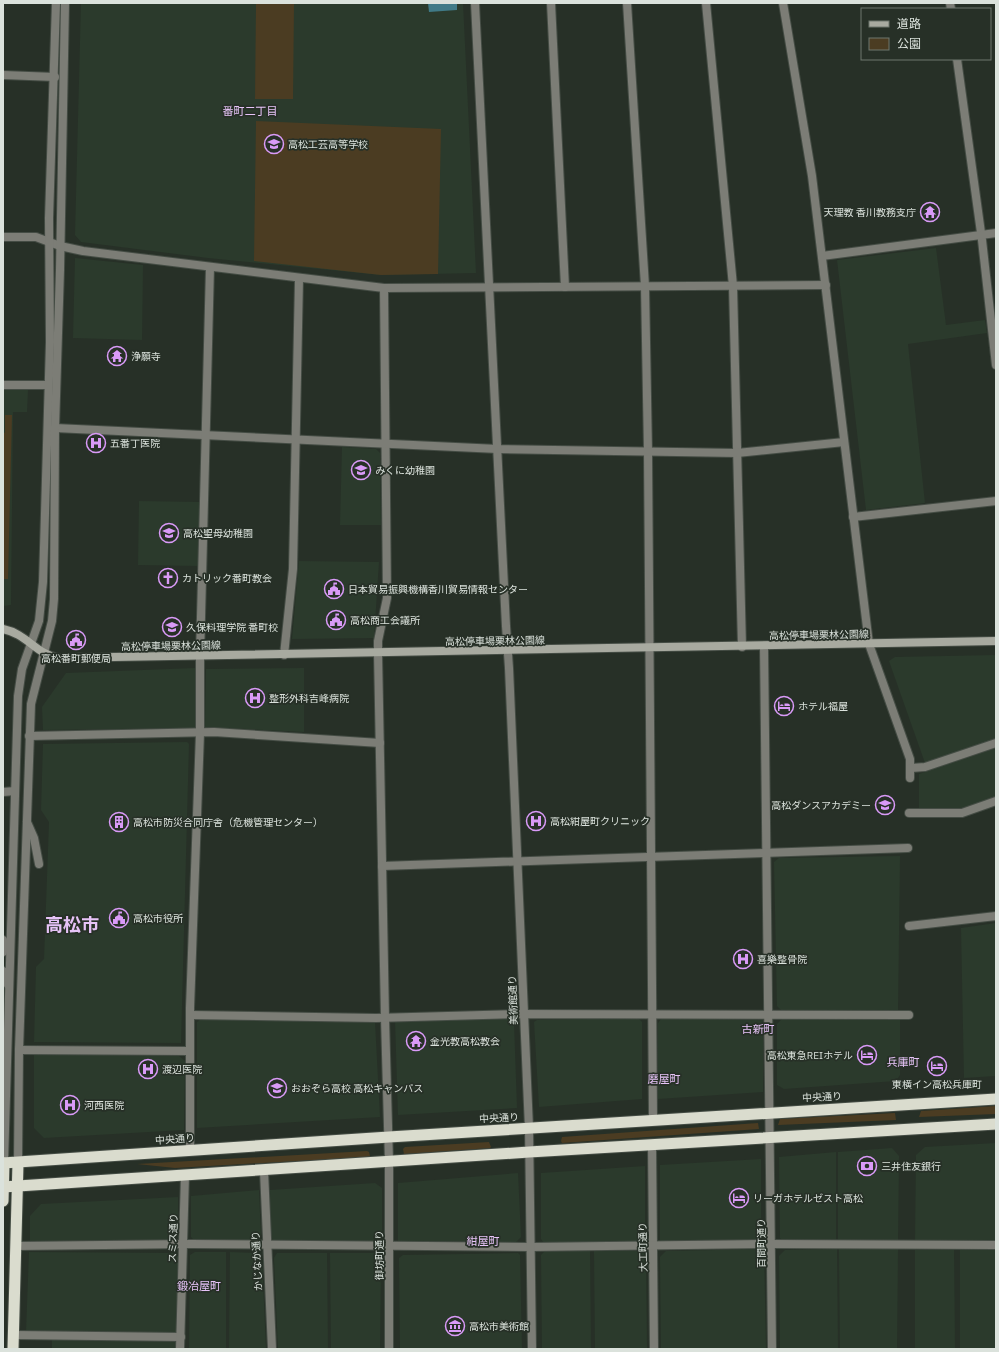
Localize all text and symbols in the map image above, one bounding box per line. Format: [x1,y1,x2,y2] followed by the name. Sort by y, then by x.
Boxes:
[861,8,991,60] legend
[897,16,921,31] text: 道路
[897,36,921,51] text: 公園
[223,104,278,118] district label: 番町二丁目
[263,133,285,155] school or university icon: 高松工芸高等学校
[288,138,368,151] place label: 高松工芸高等学校
[919,201,941,223] temple icon: 天理教 香川教務支庁
[824,206,916,219] place label: 天理教 香川教務支庁
[106,345,128,367] temple icon: 浄願寺
[131,350,161,363] place label: 浄願寺
[85,432,107,454] hospital icon: 五番丁医院
[110,437,160,450] place label: 五番丁医院
[350,459,372,481] school or university icon: みくに幼稚園
[375,464,435,477] place label: みくに幼稚園
[158,522,180,544] school or university icon: 高松聖母幼稚園
[183,527,253,540] place label: 高松聖母幼稚園
[157,567,179,589] church icon: カトリック番町教会
[182,572,272,585] place label: カトリック番町教会
[323,578,345,600] public building icon: 日本貿易振興機構香川貿易情報センター
[348,583,528,596] place label: 日本貿易振興機構香川貿易情報センター
[325,609,347,631] public building icon: 高松商工会議所
[350,614,420,627] place label: 高松商工会議所
[161,616,183,638] school or university icon: 久保料理学院 番町校
[186,621,278,634] place label: 久保料理学院 番町校
[769,628,869,642] street label: 高松停車場栗林公園線
[65,629,87,651] public building icon: 高松番町郵便局
[445,634,545,648] street label: 高松停車場栗林公園線
[121,639,221,653] street label: 高松停車場栗林公園線
[41,652,111,665] place label: 高松番町郵便局
[244,687,266,709] hospital icon: 整形外科吉峰病院
[269,692,349,705] place label: 整形外科吉峰病院
[773,695,795,717] hotel icon: ホテル福屋
[798,700,848,713] place label: ホテル福屋
[874,794,896,816] school or university icon: 高松ダンスアカデミー
[771,799,871,812] place label: 高松ダンスアカデミー
[525,810,547,832] hospital icon: 高松紺屋町クリニック
[108,811,130,833] building icon: 高松市防災合同庁舎（危機管理センター）
[550,815,650,828] place label: 高松紺屋町クリニック
[133,816,323,829] place label: 高松市防災合同庁舎（危機管理センター）
[108,907,130,929] public building icon: 高松市役所
[133,912,183,925] place label: 高松市役所
[45,913,99,936] district label: 高松市
[732,948,754,970] hospital icon: 喜樂整骨院
[757,953,807,966] place label: 喜樂整骨院
[506,975,520,1025] street label: 美術館通り
[742,1022,775,1036] district label: 古新町
[405,1030,427,1052] temple icon: 金光教高松教会
[430,1035,500,1048] place label: 金光教高松教会
[856,1044,878,1066] hotel icon: 高松東急REIホテル
[767,1049,853,1062] place label: 高松東急REIホテル
[887,1055,920,1069] district label: 兵庫町
[926,1055,948,1077] hotel icon: 東横イン高松兵庫町
[137,1058,159,1080] hospital icon: 渡辺医院
[162,1063,202,1076] place label: 渡辺医院
[648,1072,681,1086] district label: 磨屋町
[266,1077,288,1099] school or university icon: おおぞら高校 高松キャンパス
[892,1078,982,1091] place label: 東横イン高松兵庫町
[291,1082,423,1095] place label: おおぞら高校 高松キャンパス
[802,1089,842,1105] street label: 中央通り
[59,1094,81,1116] hospital icon: 河西医院
[84,1099,124,1112] place label: 河西医院
[479,1110,519,1126] street label: 中央通り
[155,1131,195,1147] street label: 中央通り
[856,1155,878,1177] bank icon: 三井住友銀行
[881,1160,941,1173] place label: 三井住友銀行
[728,1187,750,1209] hotel icon: リーガホテルゼスト高松
[753,1192,863,1205] place label: リーガホテルゼスト高松
[166,1213,180,1263] street label: スミス通り
[755,1218,768,1268] street label: 百間町通り
[636,1222,650,1272] street label: 大工町通り
[373,1230,386,1280] street label: 御坊町通り
[249,1231,265,1291] street label: かじなか通り
[467,1234,500,1248] district label: 紺屋町
[177,1279,221,1293] district label: 鍛冶屋町
[444,1315,466,1337] museum icon: 高松市美術館
[469,1320,529,1333] place label: 高松市美術館

